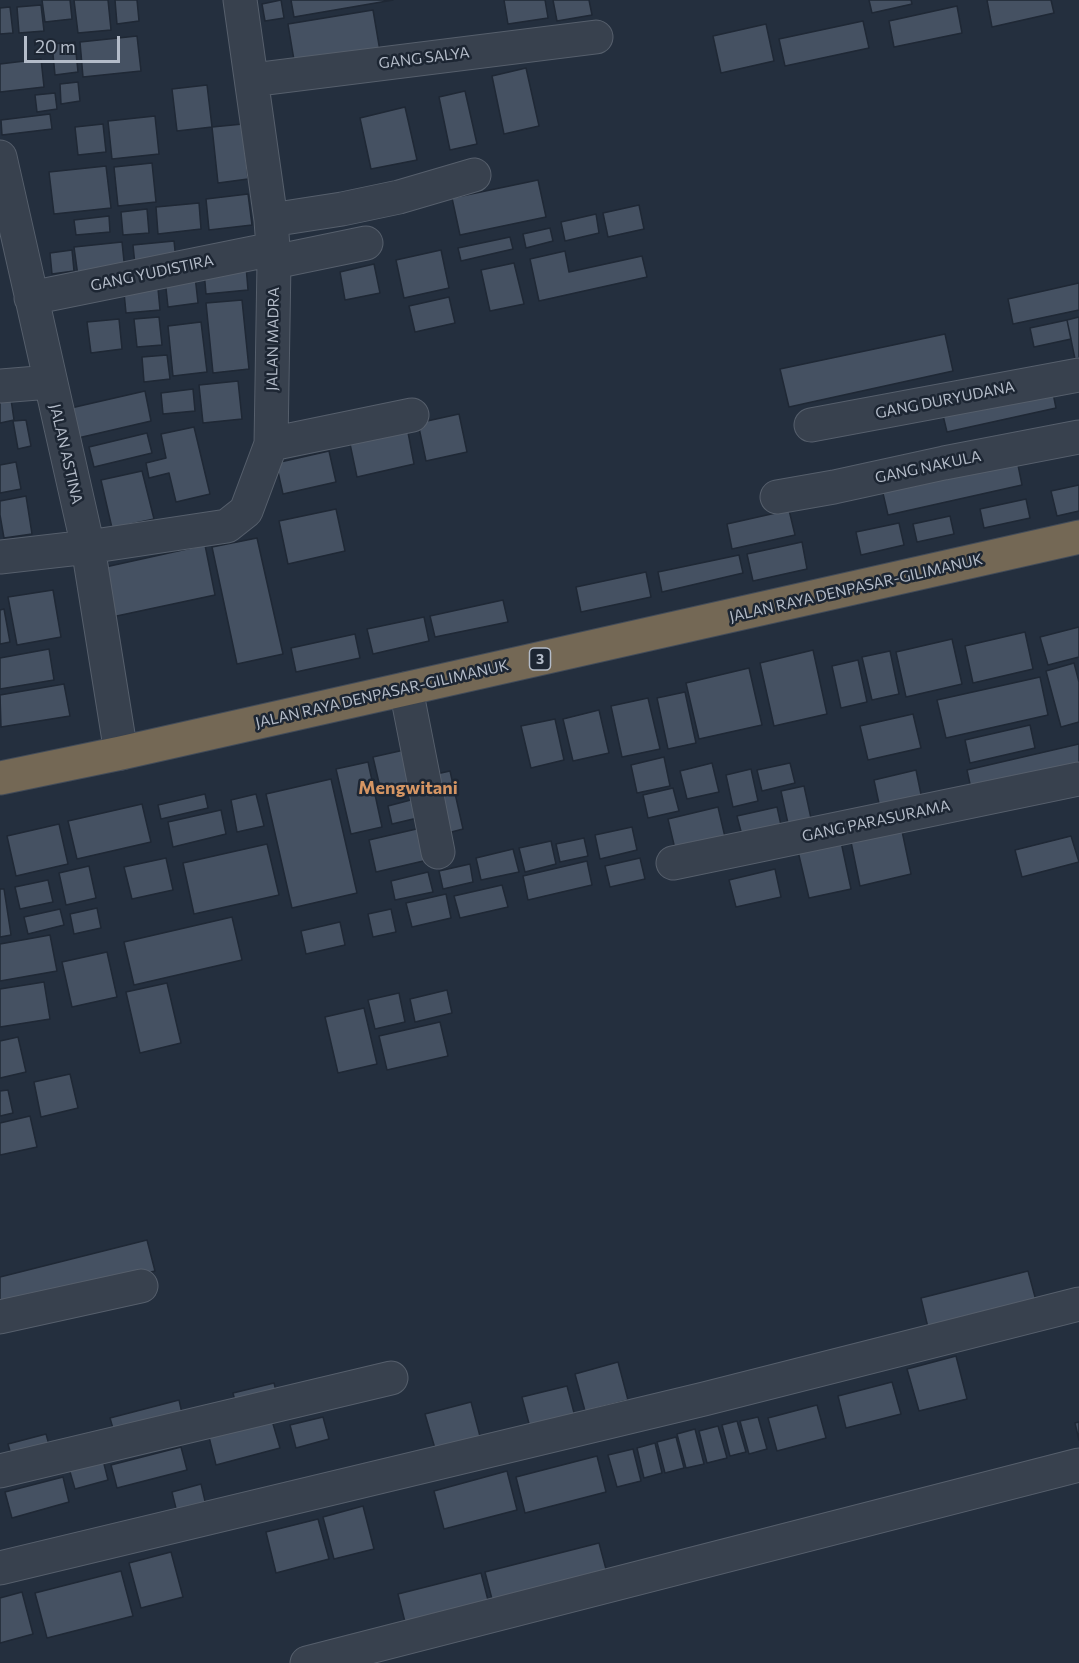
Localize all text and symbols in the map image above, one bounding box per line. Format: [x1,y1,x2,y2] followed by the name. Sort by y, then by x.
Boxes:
[27,24,123,62] scale bar
[35,35,76,57] text: 20 m
[378,43,470,73] street label: GANG SALYA
[89,251,215,295] street label: GANG YUDISTIRA
[263,287,283,391] street label: JALAN MADRA
[874,378,1016,422] street label: GANG DURYUDANA
[46,402,86,506] street label: JALAN ASTINA
[873,447,983,487] street label: GANG NAKULA
[728,550,984,626] street label: JALAN RAYA DENPASAR-GILIMANUK
[530,648,550,670] road number: 3
[254,656,510,732] street label: JALAN RAYA DENPASAR-GILIMANUK
[358,777,458,799] district label: Mengwitani
[800,797,952,845] street label: GANG PARASURAMA

